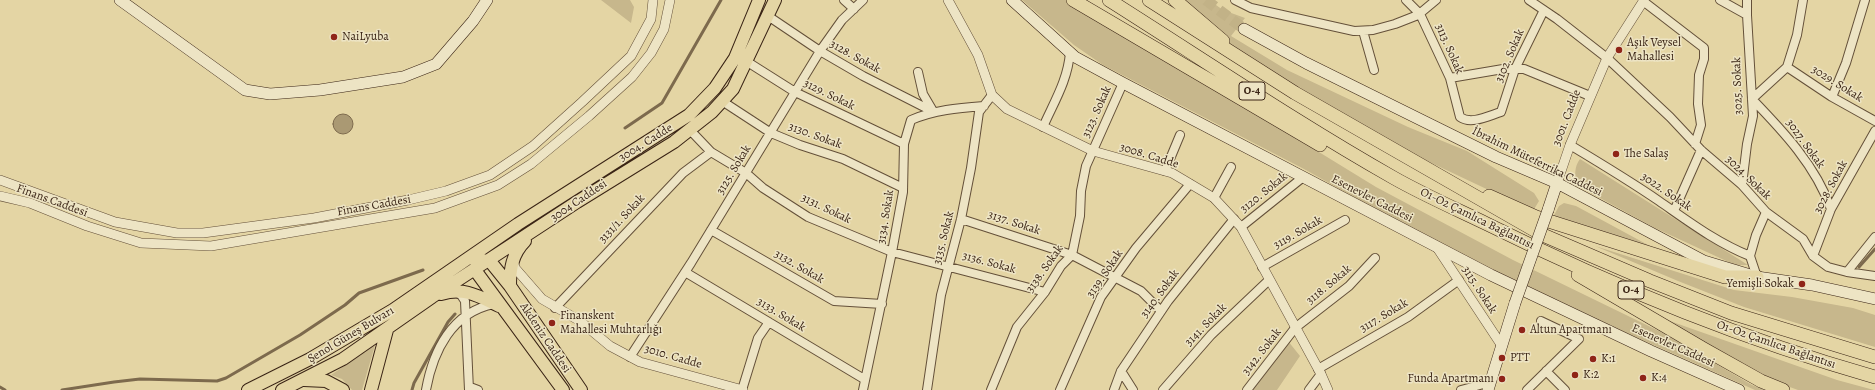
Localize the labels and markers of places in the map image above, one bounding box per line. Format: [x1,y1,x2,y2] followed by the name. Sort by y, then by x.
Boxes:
[342,30,389,44] place label: NaiLyuba
[329,32,339,42] marker: NaiLyuba
[1627,36,1681,64] place label: Aşık Veysel Mahallesi
[1614,45,1624,55] marker: Aşık Veysel Mahallesi
[1624,147,1669,161] place label: The Salaş
[1611,149,1621,159] marker: The Salaş
[1726,277,1794,291] place label: Yemişli Sokak
[1797,279,1807,289] marker: Yemişli Sokak
[560,309,662,337] place label: Finanskent Mahallesi Muhtarlığı
[547,318,557,328] marker: Finanskent Mahallesi Muhtarlığı
[1530,323,1612,337] place label: Altun Apartmanı
[1517,325,1527,335] marker: Altun Apartmanı
[1510,351,1530,365] place label: PTT
[1601,352,1615,366] place label: K:1
[1497,353,1507,363] marker: PTT
[1588,354,1598,364] marker: K:1
[1583,368,1599,382] place label: K:2
[1570,370,1580,380] marker: K:2
[1651,371,1667,385] place label: K:4
[1408,372,1494,386] place label: Funda Apartmanı
[1638,373,1648,383] marker: K:4
[1497,374,1507,384] marker: Funda Apartmanı

